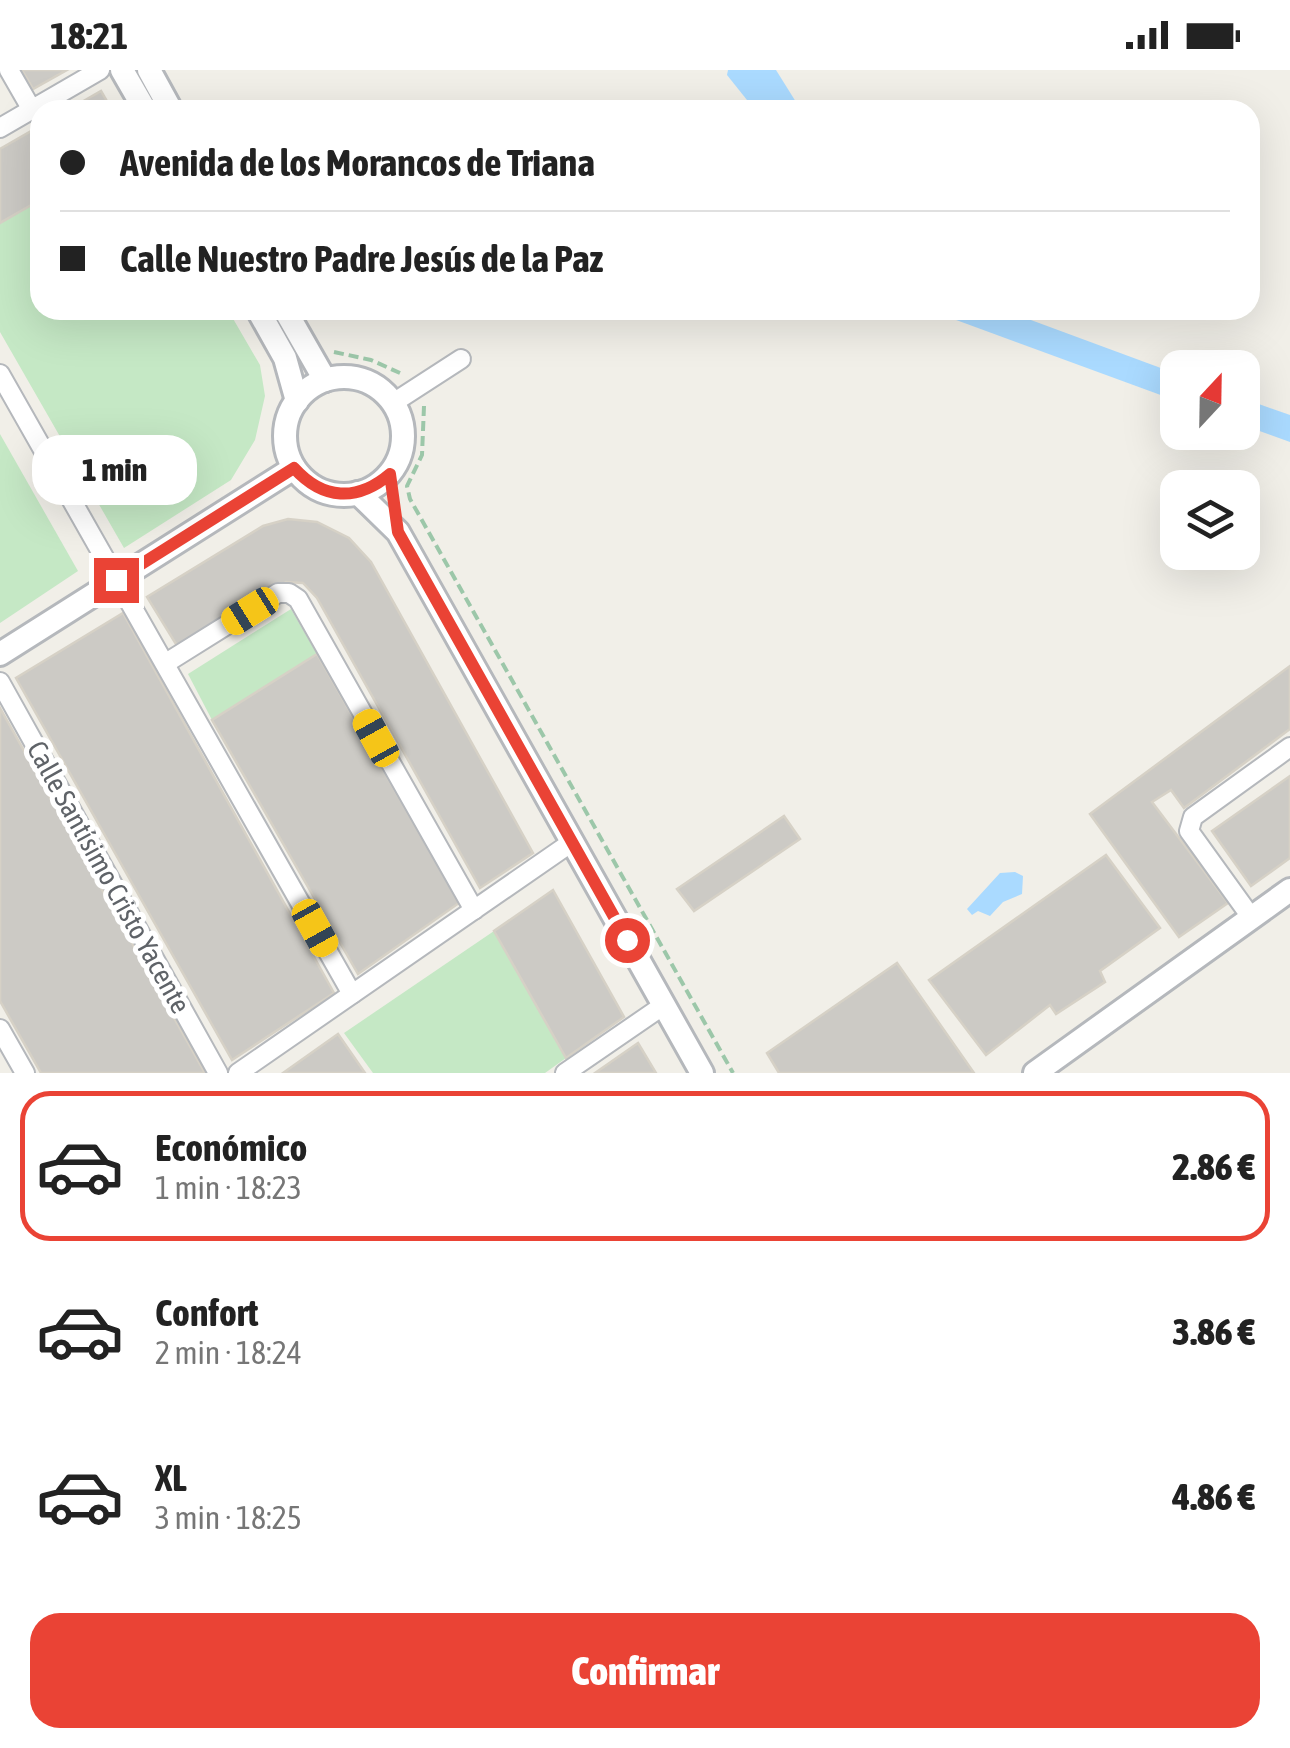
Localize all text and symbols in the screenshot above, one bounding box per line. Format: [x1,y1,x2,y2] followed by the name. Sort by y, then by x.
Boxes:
[50,14,128,57] text: 18:21
[120,141,595,184] text: Avenida de los Morancos de Triana
[120,237,603,280] text: Calle Nuestro Padre Jesús de la Paz
[1160,350,1260,450] north arrow
[1160,350,1260,570] map controls
[34,435,198,505] callout: 1 min
[82,451,147,488] text: 1 min
[1160,470,1260,570] button: layers
[94,558,139,603] route end
[217,582,283,640] car
[348,704,404,772] car
[21,735,197,1019] street label: Calle Santísimo Cristo Yacente
[287,894,343,962] car
[605,918,650,963] route start
[35,1121,125,1211] icon: car
[155,1126,307,1169] text: Económico
[1172,1145,1255,1188] text: 2.86 €
[155,1169,302,1206] text: 1 min · 18:23
[35,1286,125,1376] icon: car
[155,1291,259,1334] text: Confort
[1172,1310,1255,1353] text: 3.86 €
[155,1334,302,1371] text: 2 min · 18:24
[35,1451,125,1541] icon: car
[155,1456,187,1499] text: XL
[1172,1475,1255,1518] text: 4.86 €
[155,1499,302,1536] text: 3 min · 18:25
[30,1613,1260,1728] button: Confirmar

